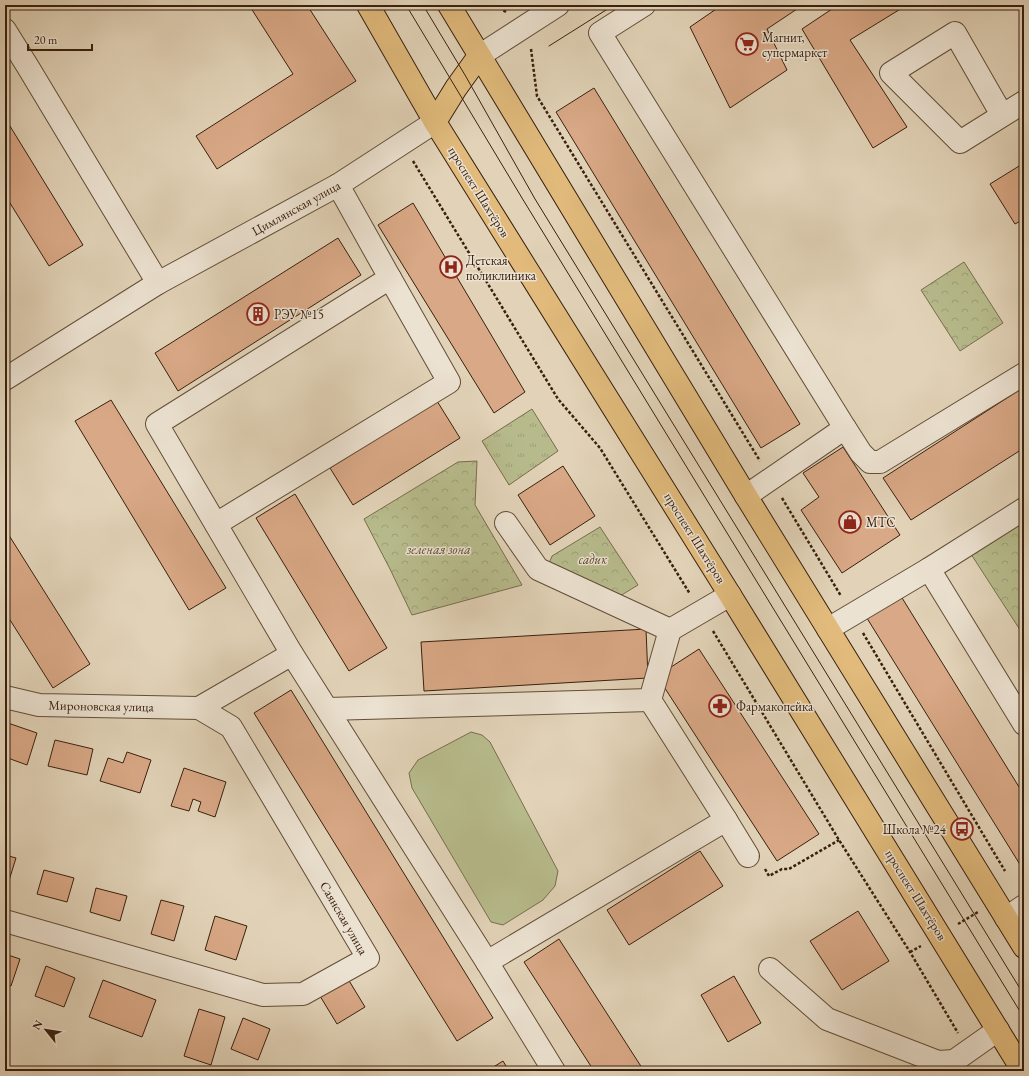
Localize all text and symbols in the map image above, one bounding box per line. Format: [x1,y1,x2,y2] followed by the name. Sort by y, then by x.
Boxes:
[28,26,92,52] scale bar
[762,29,828,61] place label: Магнит, супермаркет
[734,31,760,57] supermarket icon: Магнит, супермаркет
[34,32,58,48] text: 20 m
[444,143,514,241] street label: проспект Шахтёров
[249,176,344,239] street label: Цимлянская улица
[466,252,537,284] place label: Детская поликлиника
[438,254,464,280] hospital icon: Детская поликлиника
[245,301,271,327] building icon: РЭУ №15
[274,306,324,323] place label: РЭУ №15
[660,489,730,587] street label: проспект Шахтёров
[837,509,863,535] shop icon: МТС
[866,514,895,531] place label: МТС
[406,541,471,558] park label: зеленая зона
[579,551,608,568] park label: садик
[707,693,733,719] pharmacy icon: Фармакопейка
[48,697,155,715] street label: Мироновская улица
[736,698,814,715] place label: Фармакопейка
[949,816,975,842] bus stop icon: Школа №24
[883,821,947,838] place label: Школа №24
[881,846,951,944] street label: проспект Шахтёров
[316,878,372,958] street label: Саянская улица
[26,1010,66,1050] north arrow
[29,1018,46,1032] text: N

